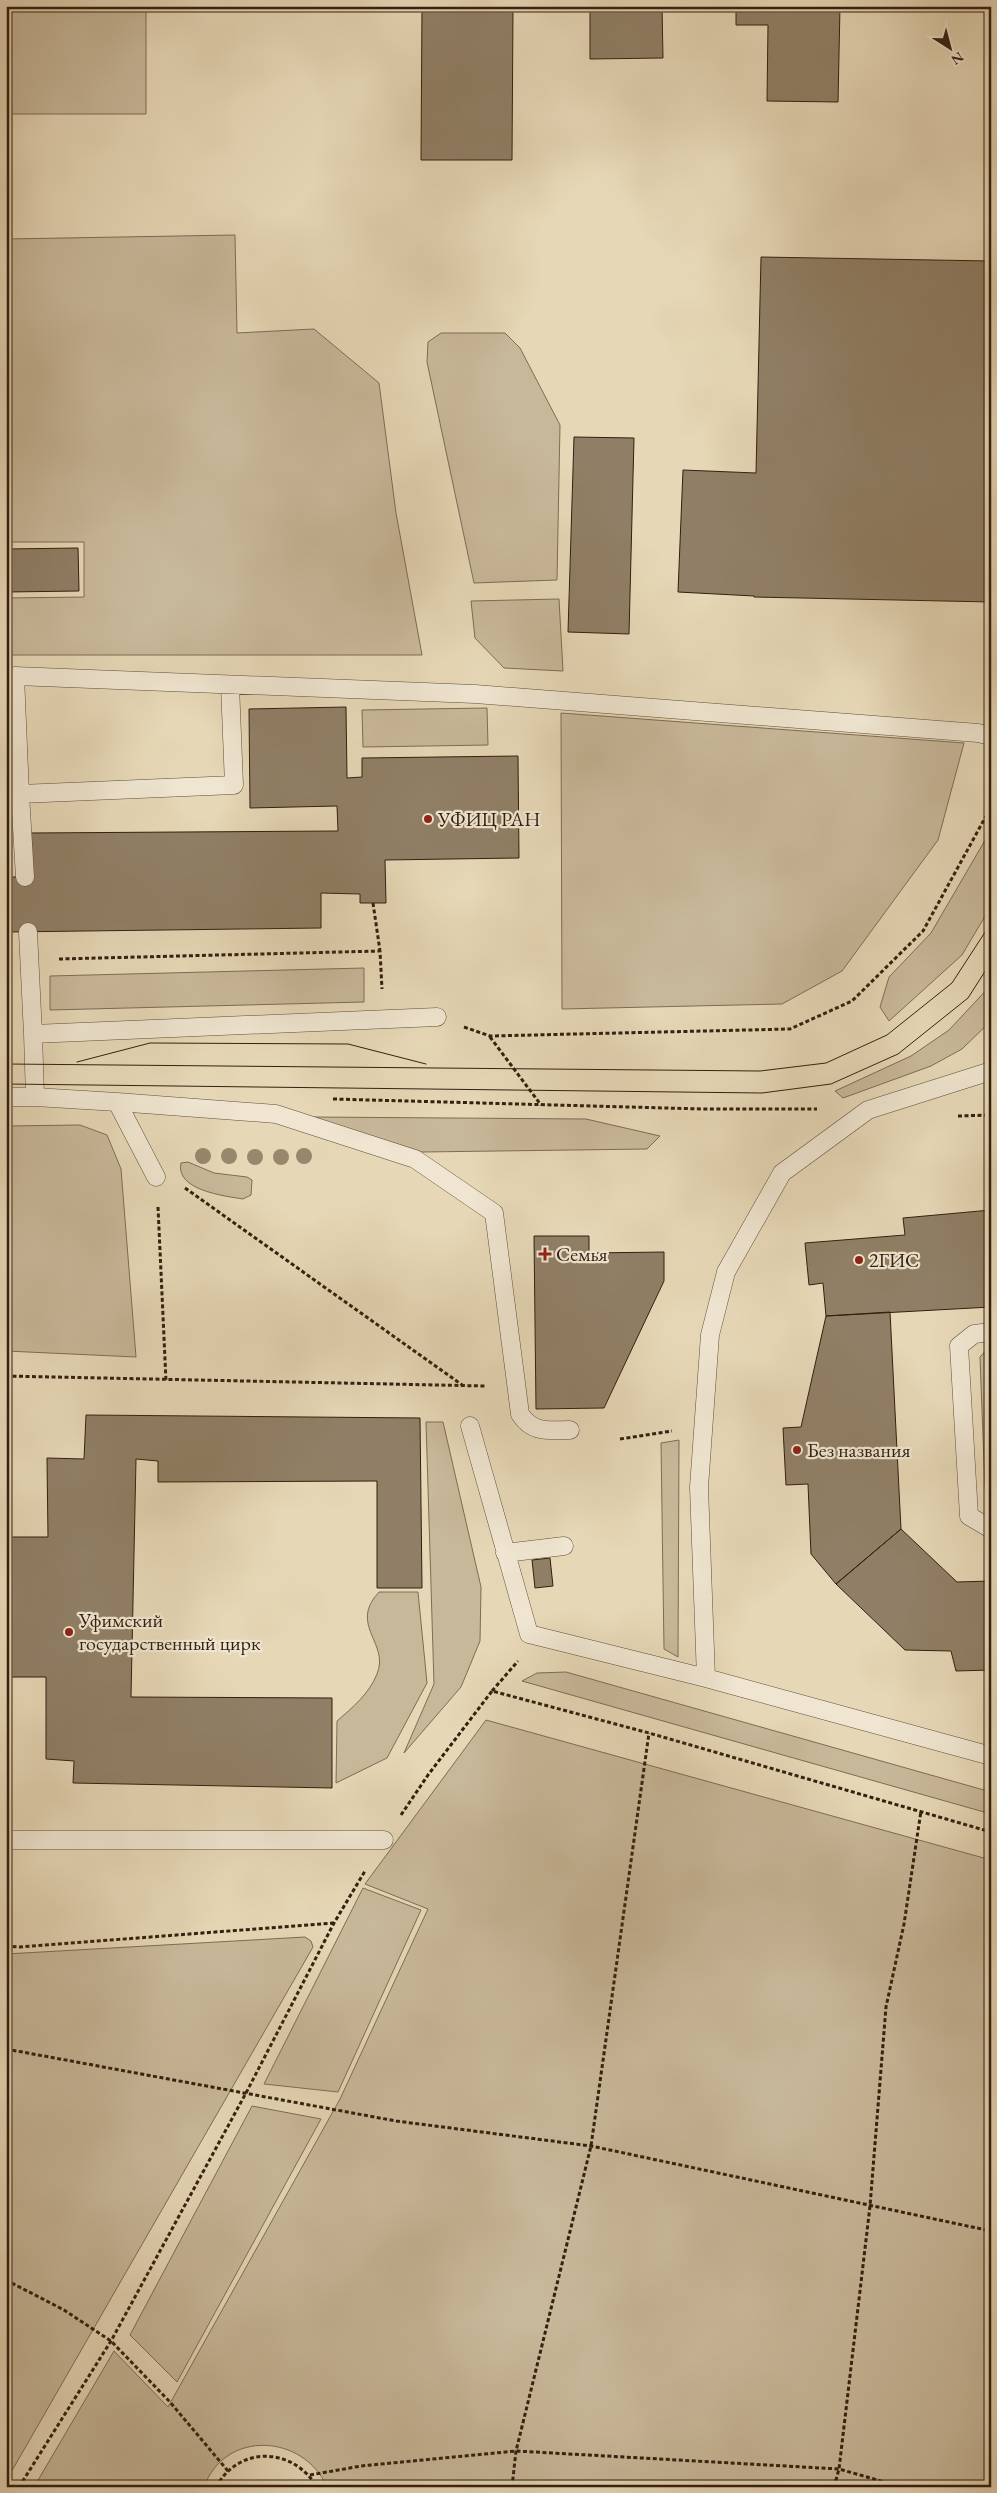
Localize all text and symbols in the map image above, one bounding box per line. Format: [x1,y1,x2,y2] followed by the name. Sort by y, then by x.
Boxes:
[924,22,974,72] north arrow
[947,48,968,70] text: N
[437,806,540,832] place label: УФИЦ РАН
[422,813,434,825] marker: УФИЦ РАН
[556,1241,608,1267] place label: Семья
[538,1247,552,1261] marker: Семья
[869,1247,919,1273] place label: 2ГИС
[853,1254,865,1266] marker: 2ГИС
[807,1437,910,1463] place label: Без названия
[791,1444,803,1456] marker: Без названия
[78,1607,261,1656] place label: Уфимский государственный цирк
[63,1626,75,1638] marker: Уфимский государственный цирк

